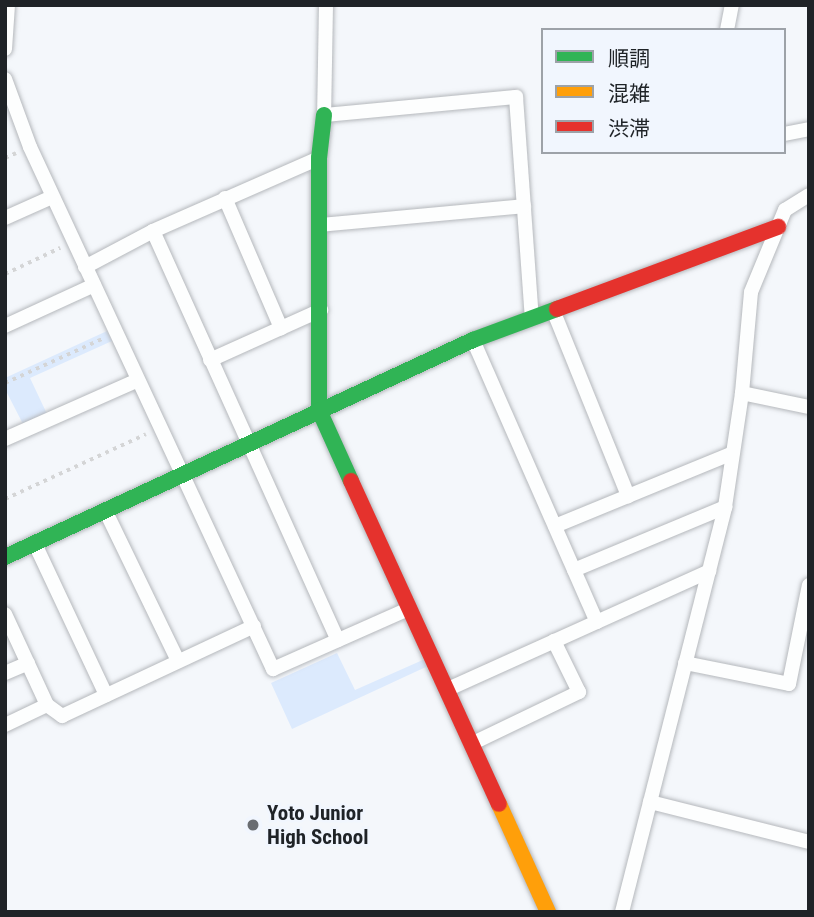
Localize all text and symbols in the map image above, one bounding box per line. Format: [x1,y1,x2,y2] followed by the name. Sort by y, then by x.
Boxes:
[541,28,786,154] legend
[608,47,650,71] text: 順調
[608,82,650,106] text: 混雑
[608,117,650,141] text: 渋滞
[267,800,368,850] place label: Yoto Junior High School
[245,817,261,833] marker: Yoto Junior High School

